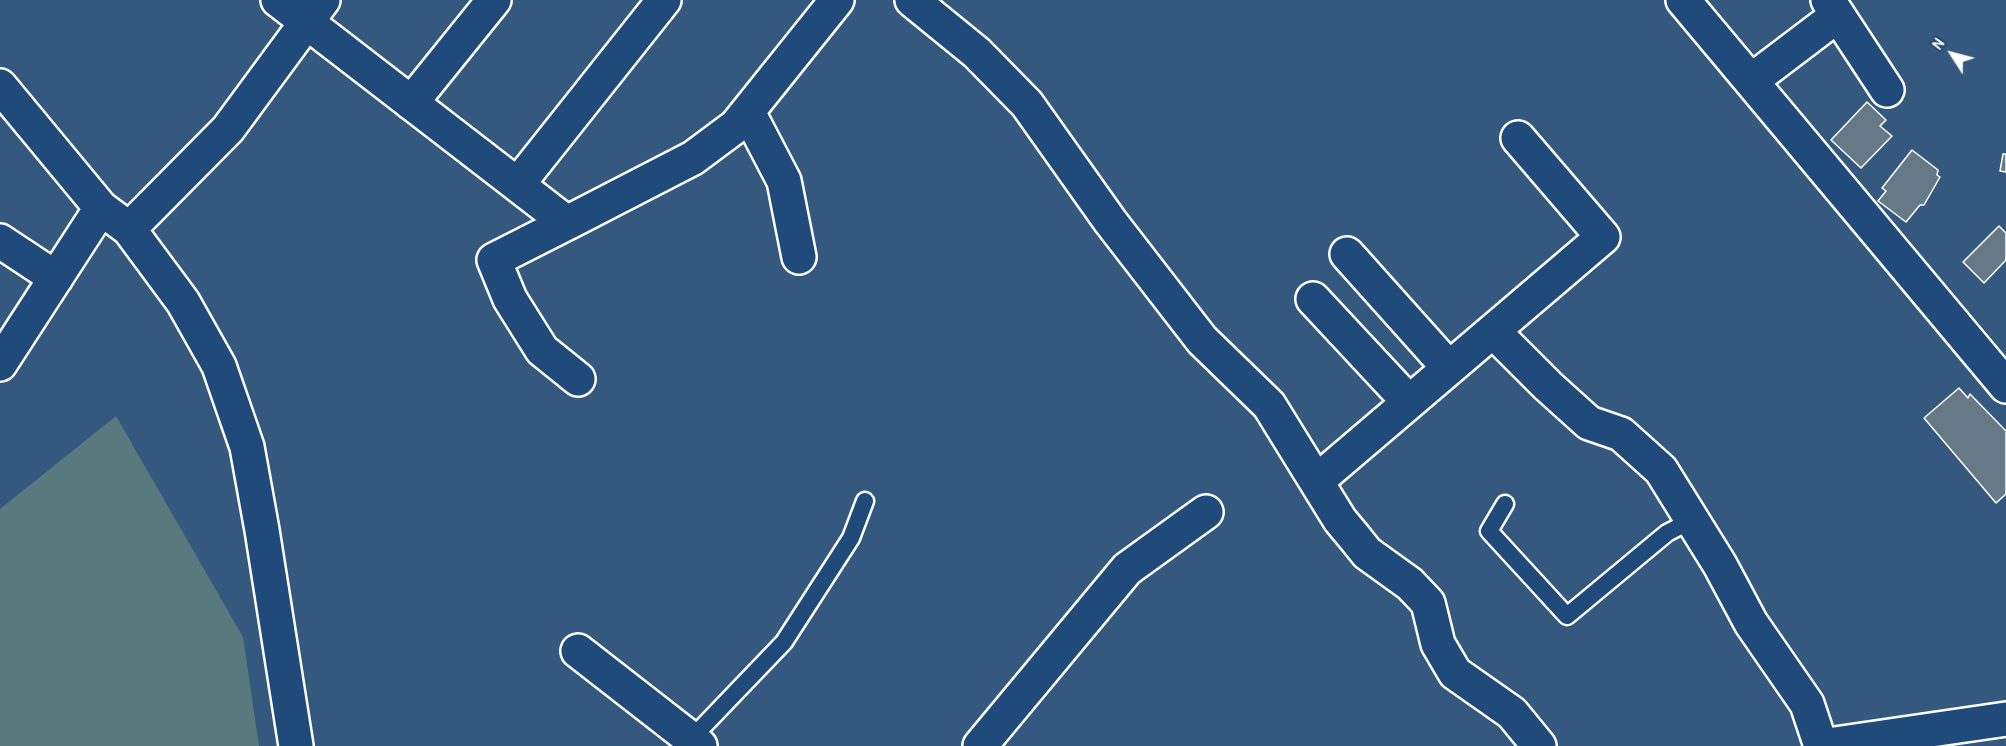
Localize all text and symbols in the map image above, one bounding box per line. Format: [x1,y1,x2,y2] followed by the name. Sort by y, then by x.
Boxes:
[1922,24,1982,84] north arrow
[1926,34,1949,53] text: N

